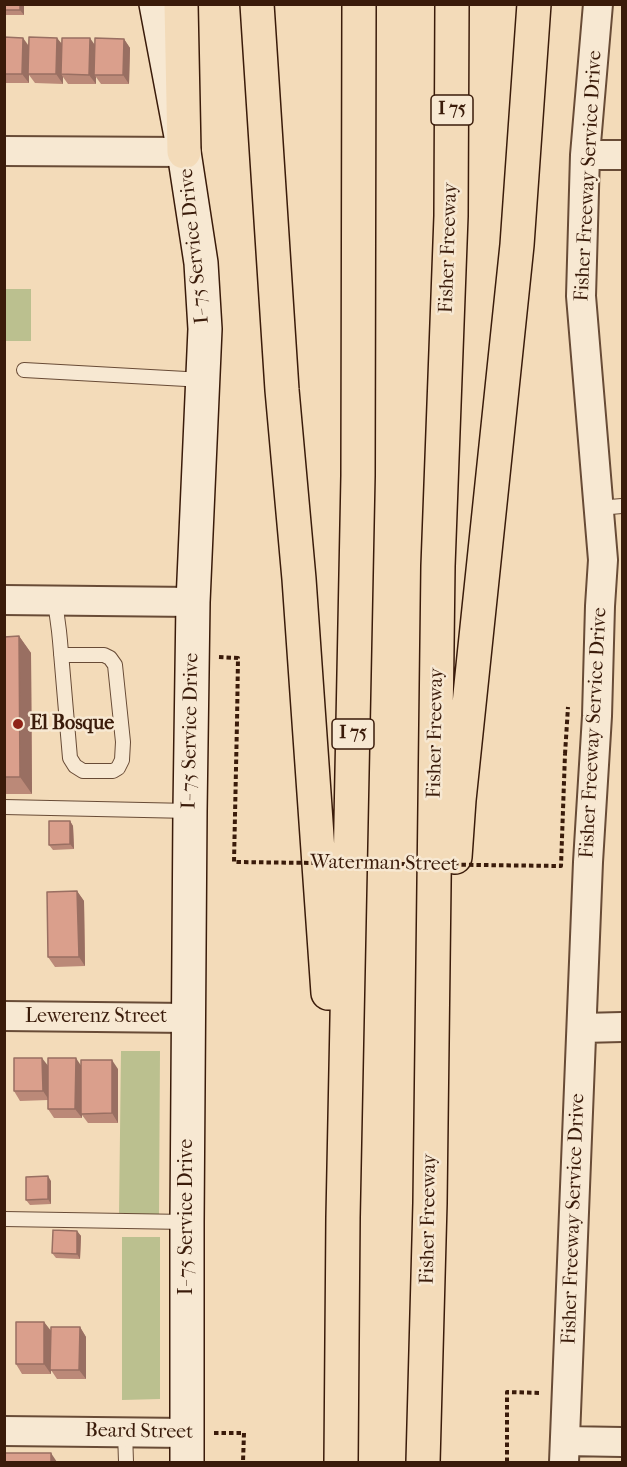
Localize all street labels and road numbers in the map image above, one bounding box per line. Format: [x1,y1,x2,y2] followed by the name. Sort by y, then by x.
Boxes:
[570,50,608,302] street label: Fisher Freeway Service Drive
[431,95,473,125] road number: I 75
[175,167,215,325] street label: I- 75 Service Drive
[435,182,463,314] street label: Fisher Freeway
[575,607,613,859] street label: Fisher Freeway Service Drive
[178,653,204,809] street label: I- 75 Service Drive
[423,667,449,799] street label: Fisher Freeway
[332,719,374,749] road number: I 75
[310,851,458,877] street label: Waterman Street
[25,1005,167,1029] street label: Lewerenz Street
[558,1093,590,1345] street label: Fisher Freeway Service Drive
[175,1139,199,1295] street label: I- 75 Service Drive
[416,1153,442,1285] street label: Fisher Freeway
[85,1419,193,1445] street label: Beard Street

